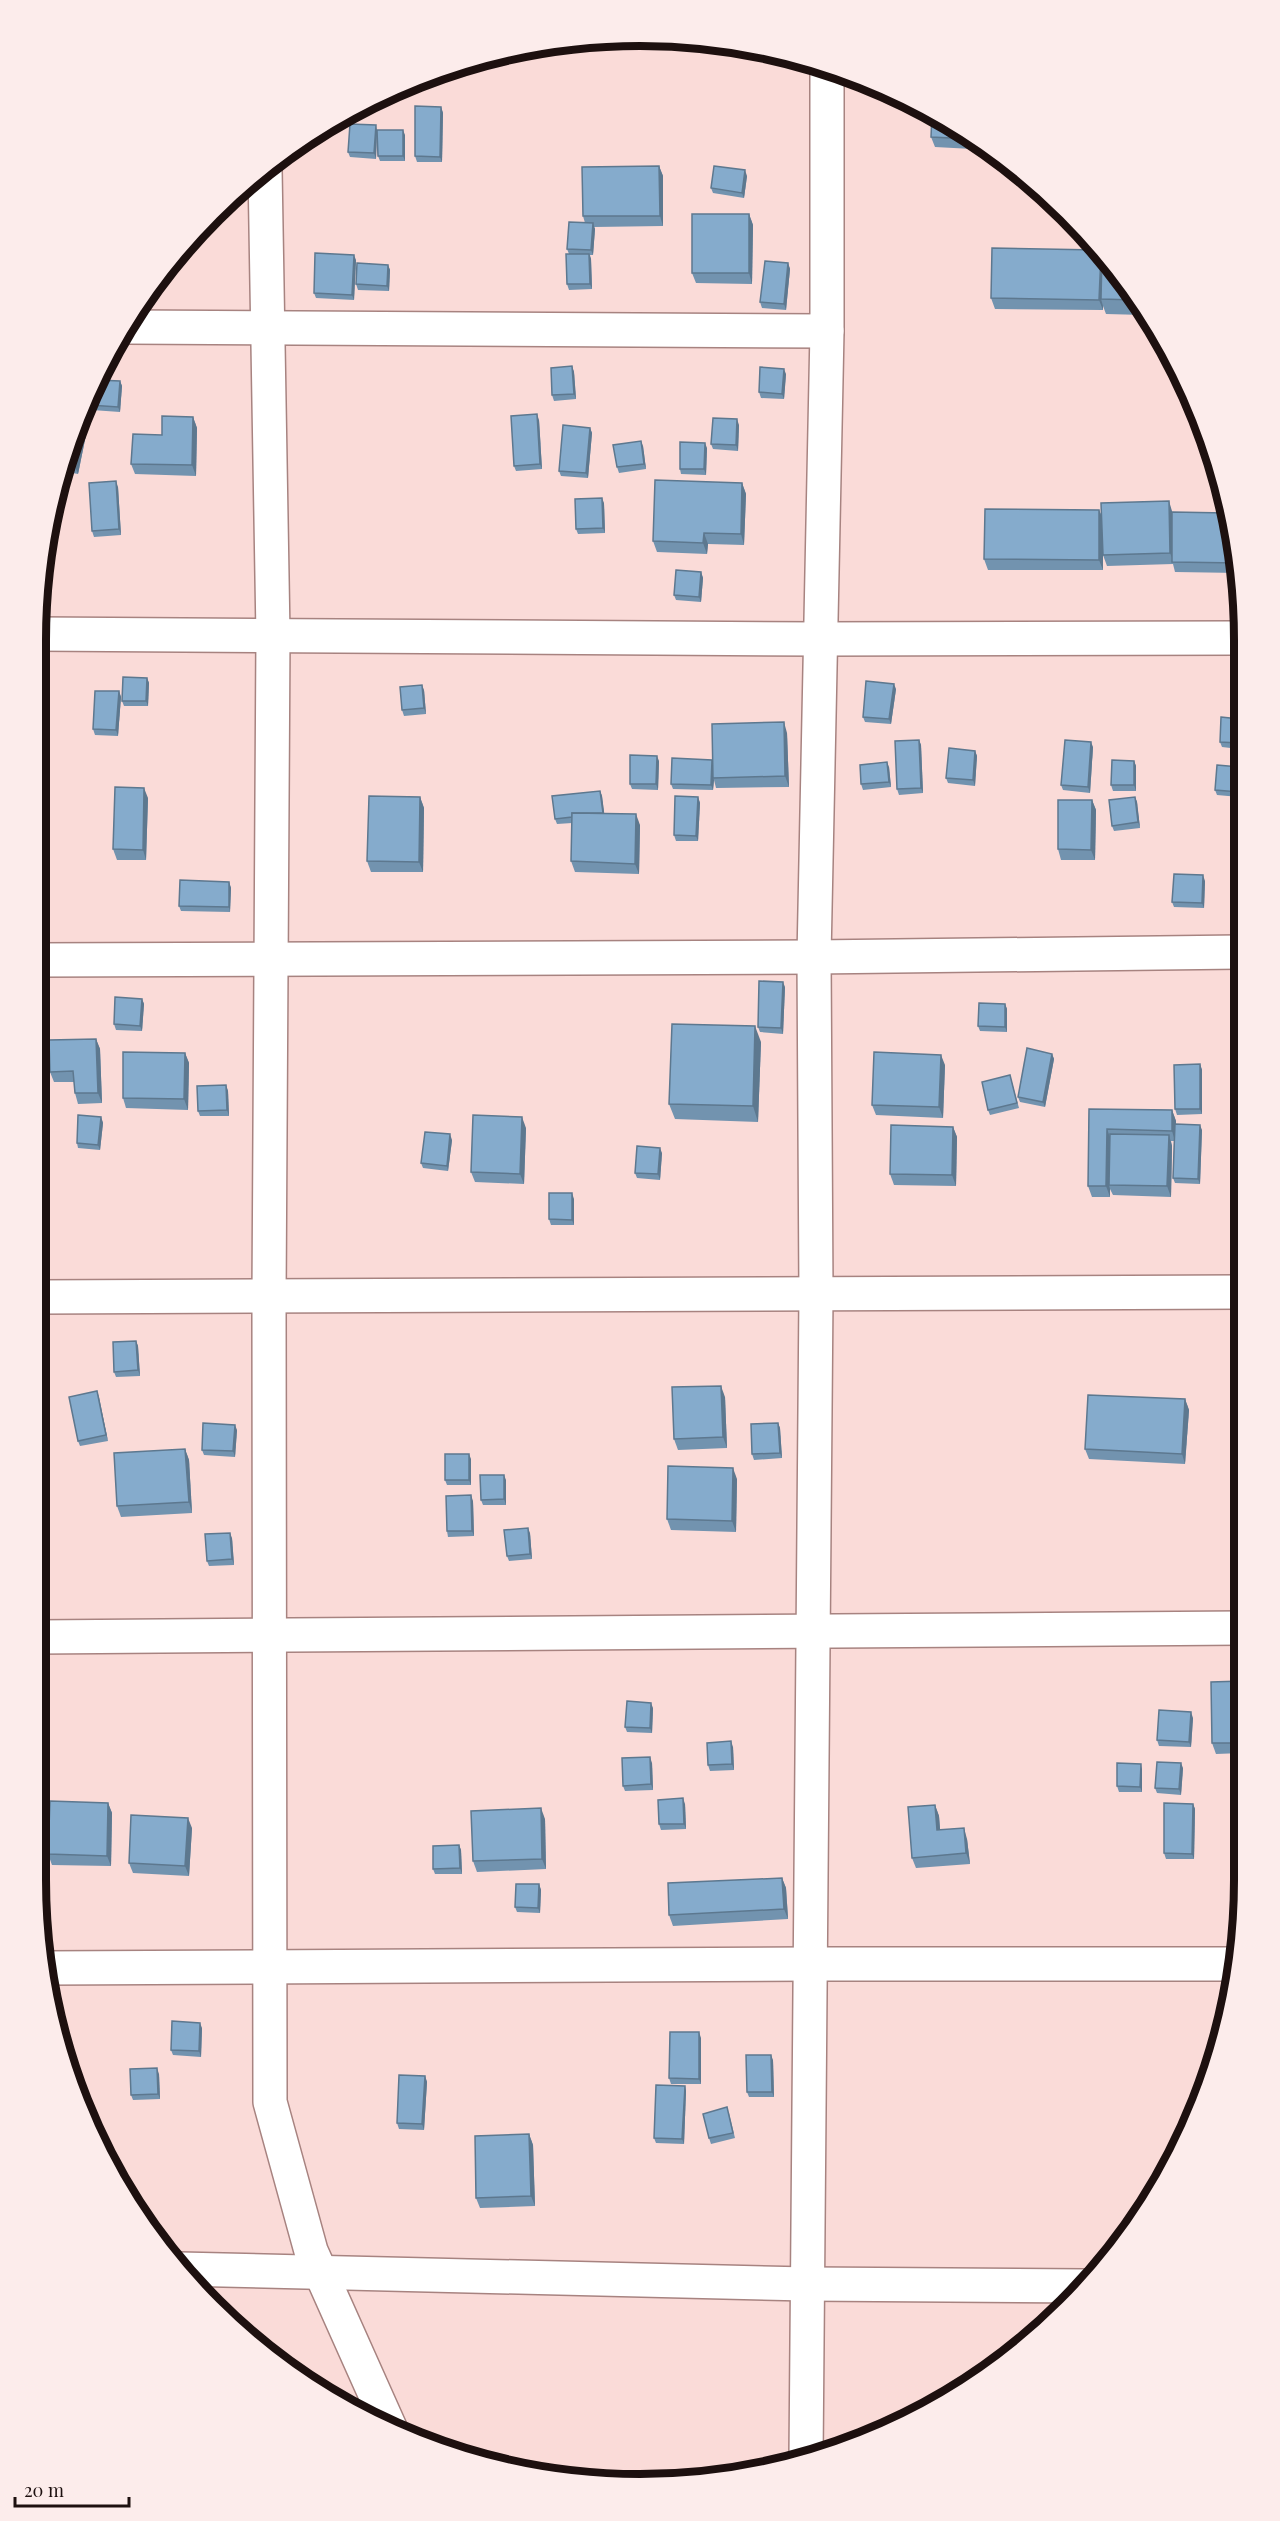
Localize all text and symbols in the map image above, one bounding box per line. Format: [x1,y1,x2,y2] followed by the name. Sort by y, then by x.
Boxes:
[15,2470,129,2508] scale bar
[24,2478,64,2502] text: 20 m

